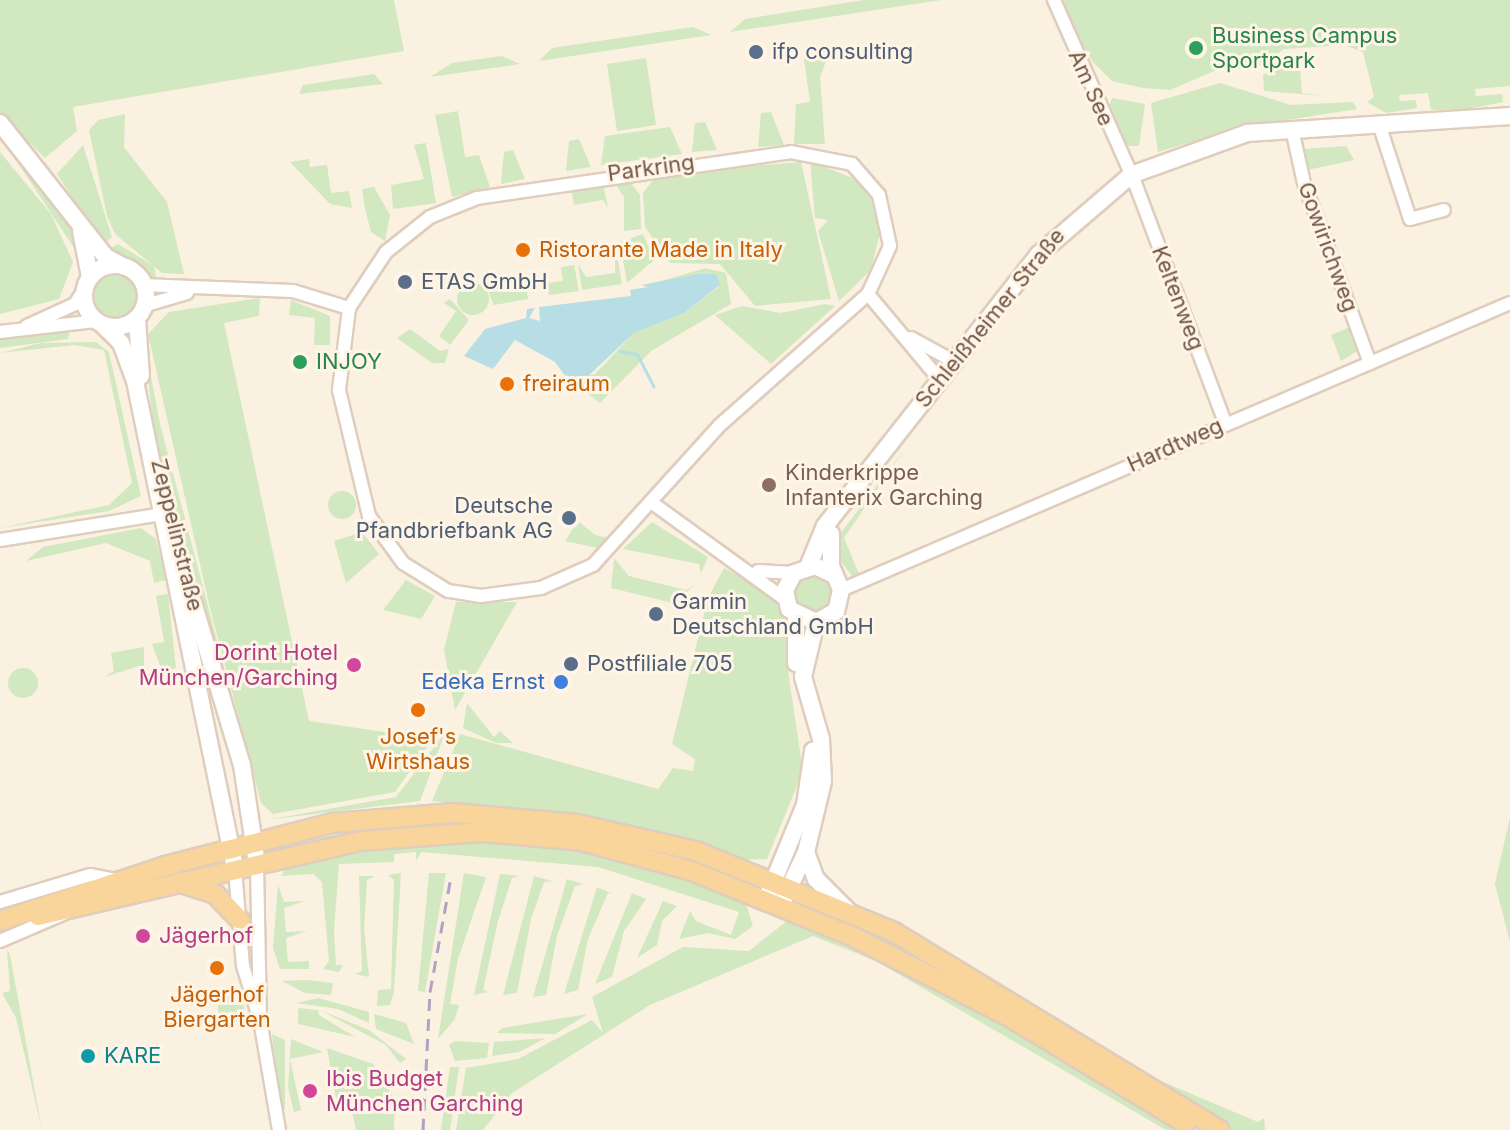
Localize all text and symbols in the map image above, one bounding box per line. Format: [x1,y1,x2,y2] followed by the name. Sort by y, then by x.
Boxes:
[1212,22,1397,74] place label: Business Campus Sportpark
[772,39,913,65] place label: ifp consulting
[1187,39,1205,57] marker: Business Campus Sportpark
[747,43,765,61] marker: ifp consulting
[1063,46,1119,130] street label: Am See
[606,149,696,187] street label: Parkring
[1292,179,1364,315] street label: Gowirichweg
[910,223,1070,413] street label: Schleißheimer Straße
[539,237,783,263] place label: Ristorante Made in Italy
[514,241,532,259] marker: Ristorante Made in Italy
[1146,242,1210,354] street label: Keltenweg
[421,269,548,295] place label: ETAS GmbH
[396,273,414,291] marker: ETAS GmbH
[316,349,382,375] place label: INJOY
[291,353,309,371] marker: INJOY
[523,371,610,397] place label: freiraum
[498,375,516,393] marker: freiraum
[1123,412,1227,478] street label: Hardtweg
[145,456,209,614] street label: Zeppelinstraße
[785,459,983,510] place label: Kinderkrippe Infanterix Garching
[760,476,778,494] marker: Kinderkrippe Infanterix Garching
[356,492,553,544] place label: Deutsche Pfandbriefbank AG
[560,509,578,527] marker: Deutsche Pfandbriefbank AG
[672,588,874,640] place label: Garmin Deutschland GmbH
[647,605,665,623] marker: Garmin Deutschland GmbH
[139,639,338,690] place label: Dorint Hotel München/Garching
[587,651,733,677] place label: Postfiliale 705
[562,655,580,673] marker: Postfiliale 705
[345,656,363,674] marker: Dorint Hotel München/Garching
[421,669,545,695] place label: Edeka Ernst
[552,673,570,691] marker: Edeka Ernst
[409,701,427,719] marker: Josef's Wirtshaus
[366,723,470,774] place label: Josef's Wirtshaus
[159,923,253,949] place label: Jägerhof
[134,927,152,945] marker: Jägerhof
[208,959,226,977] marker: Jägerhof Biergarten
[163,981,271,1032] place label: Jägerhof Biergarten
[104,1043,161,1069] place label: KARE
[79,1047,97,1065] marker: KARE
[326,1065,524,1116] place label: Ibis Budget München Garching
[301,1082,319,1100] marker: Ibis Budget München Garching

